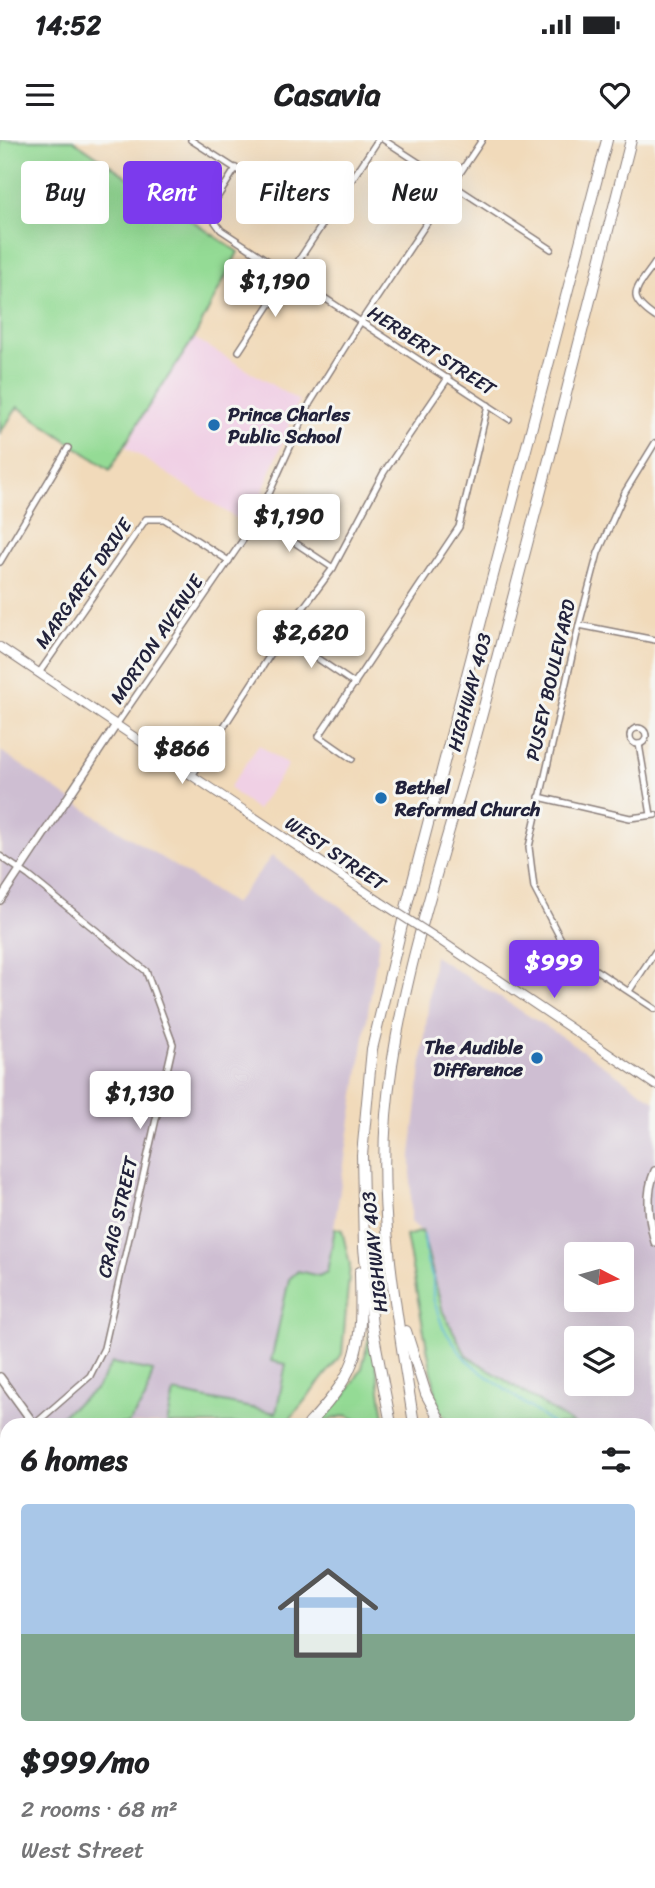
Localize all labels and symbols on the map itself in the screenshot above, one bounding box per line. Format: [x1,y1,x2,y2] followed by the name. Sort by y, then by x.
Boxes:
[218,260,332,319] pin: $1,190
[361,296,504,405] street label: HERBERT STREET
[228,398,351,453] place label: Prince Charles Public School
[206,417,222,433] marker: Prince Charles Public School
[232,494,346,554] pin: $1,190
[26,510,142,655] street label: MARGARET DRIVE
[101,567,213,711] street label: MORTON AVENUE
[516,595,585,764] street label: PUSEY BOULEVARD
[254,610,368,670] pin: $2,620
[438,629,501,755] street label: HIGHWAY 403
[141,726,223,786] pin: $866
[394,771,540,826] place label: Bethel Reformed Church
[373,790,389,806] marker: Bethel Reformed Church
[278,807,394,900] street label: WEST STREET
[513,940,595,1000] pin: $999
[425,1031,523,1086] place label: The Audible Difference
[529,1050,545,1066] marker: The Audible Difference
[83,1072,197,1131] pin: $1,130
[88,1152,148,1281] street label: CRAIG STREET
[352,1189,397,1314] street label: HIGHWAY 403
[564,1242,634,1312] north arrow

